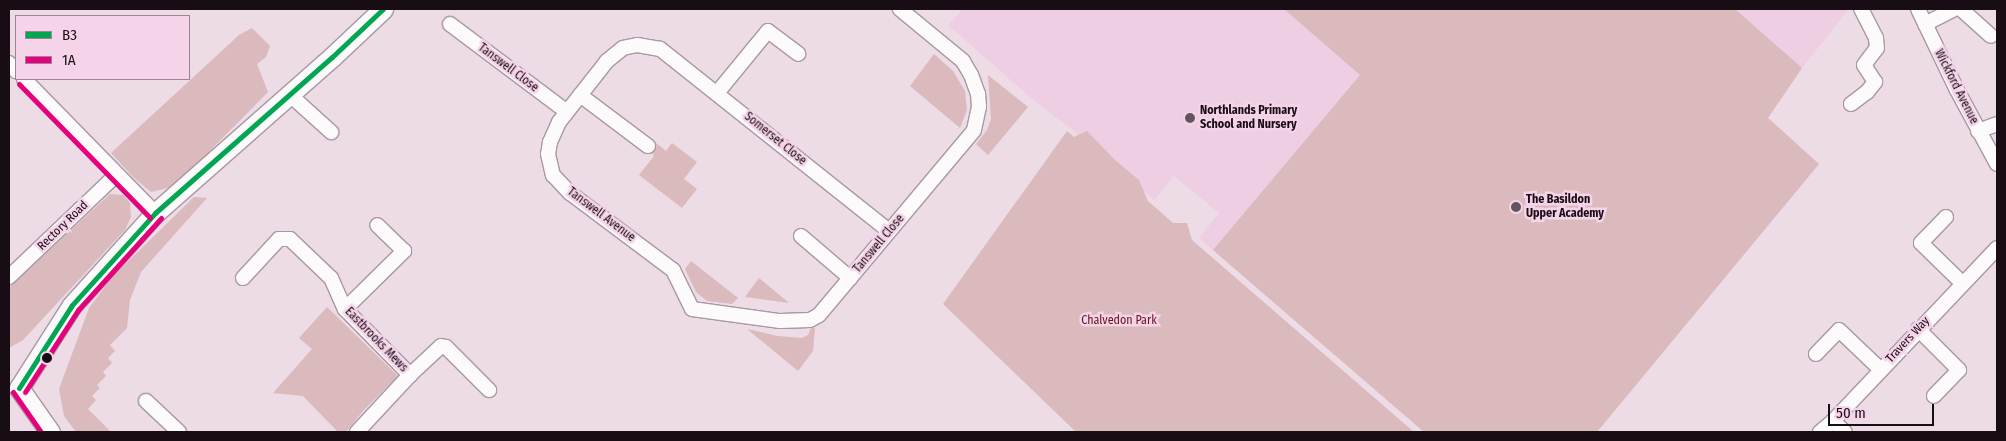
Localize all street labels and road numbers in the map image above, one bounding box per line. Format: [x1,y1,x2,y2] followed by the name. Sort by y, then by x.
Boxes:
[475,41,541,95] street label: Tanswell Close
[1931,47,1981,127] street label: Wickford Avenue
[741,110,809,168] street label: Somerset Close
[564,185,638,245] street label: Tanswell Avenue
[35,198,91,254] street label: Rectory Road
[850,212,908,276] street label: Tanswell Close
[342,305,410,375] street label: Eastbrooks Mews
[1883,314,1933,366] street label: Travers Way

